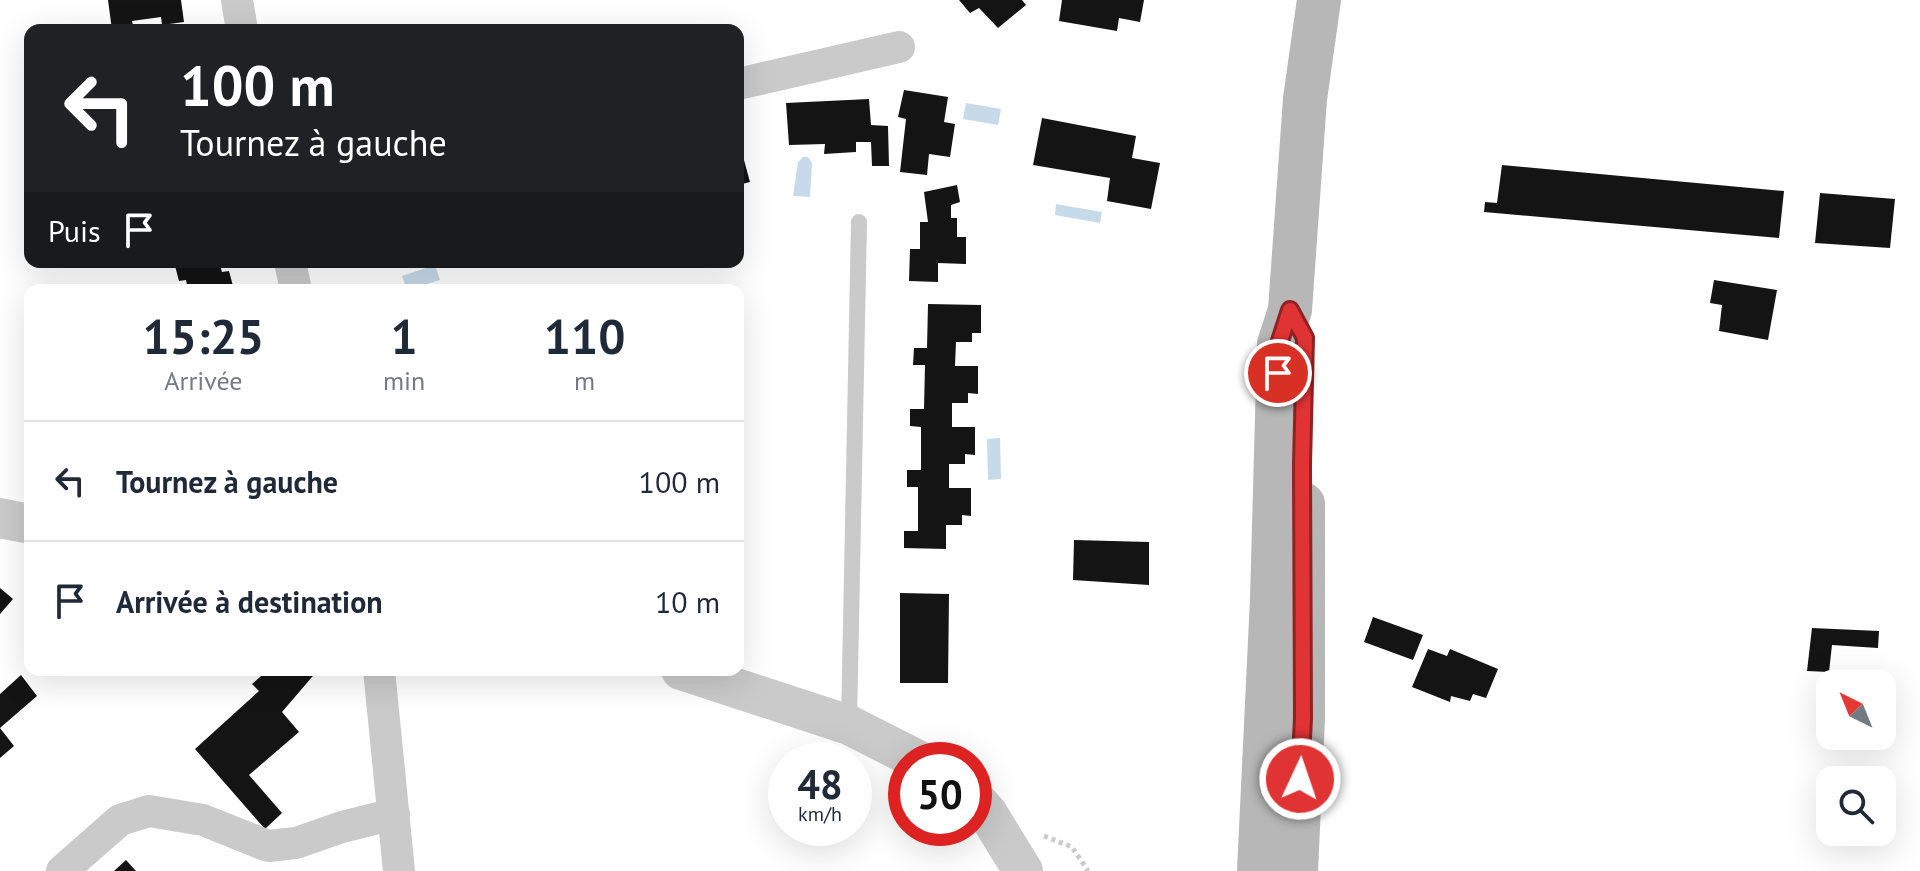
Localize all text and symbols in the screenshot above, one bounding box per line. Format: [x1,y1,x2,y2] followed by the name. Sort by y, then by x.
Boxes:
[180,49,335,121] text: 100 m
[48,56,152,160] icon: left
[180,119,447,166] text: Tournez à gauche
[117,208,161,252] icon: arrive
[48,211,101,250] text: Puis
[143,305,264,367] text: 15:25
[390,305,418,367] text: 1
[544,305,625,367] text: 110
[1244,339,1312,407] pin
[1256,351,1300,395] icon: arrive
[164,364,243,397] text: Arrivée
[383,364,425,397] text: min
[574,364,595,397] text: m
[48,459,92,503] icon: left
[116,462,338,501] text: Tournez à gauche
[639,462,720,501] text: 100 m
[48,579,92,623] icon: arrive
[116,582,383,621] text: Arrivée à destination
[655,582,720,621] text: 10 m
[1816,670,1896,750] north arrow
[1816,670,1896,846] map controls
[1258,737,1342,821] position arrow
[888,742,992,846] speed limit sign: 50
[797,758,843,810] text: 48
[1816,766,1896,846] button: search
[798,801,842,827] text: km/h

